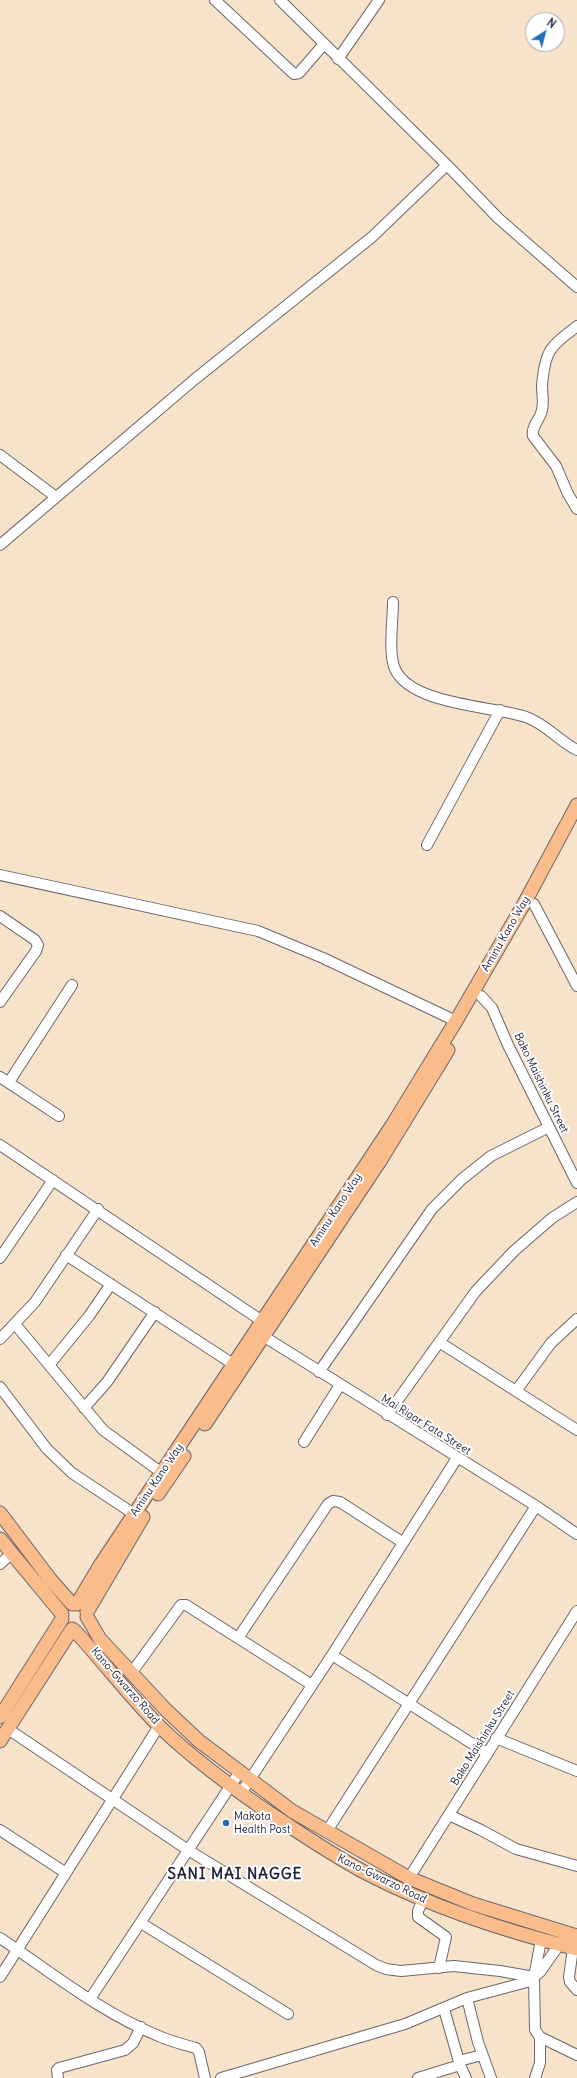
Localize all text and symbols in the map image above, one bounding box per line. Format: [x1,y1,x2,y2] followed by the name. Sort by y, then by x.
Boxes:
[525,12,565,52] north arrow
[544,15,559,31] text: N
[479,894,533,974] street label: Aminu Kano Way
[511,1031,571,1135] street label: Bako Maishinku Street
[307,1171,365,1249] street label: Aminu Kano Way
[379,1392,473,1458] street label: Mai Rigar Fata Street
[128,1441,186,1519] street label: Aminu Kano Way
[88,1645,162,1727] street label: Kano-Gwarzo Road
[448,1688,518,1788] street label: Bako Maishinku Street
[234,1810,290,1836] place label: Makota Health Post
[221,1818,231,1828] marker: Makota Health Post
[335,1852,429,1906] street label: Kano-Gwarzo Road
[168,1866,302,1884] district label: SANI MAI NAGGE

